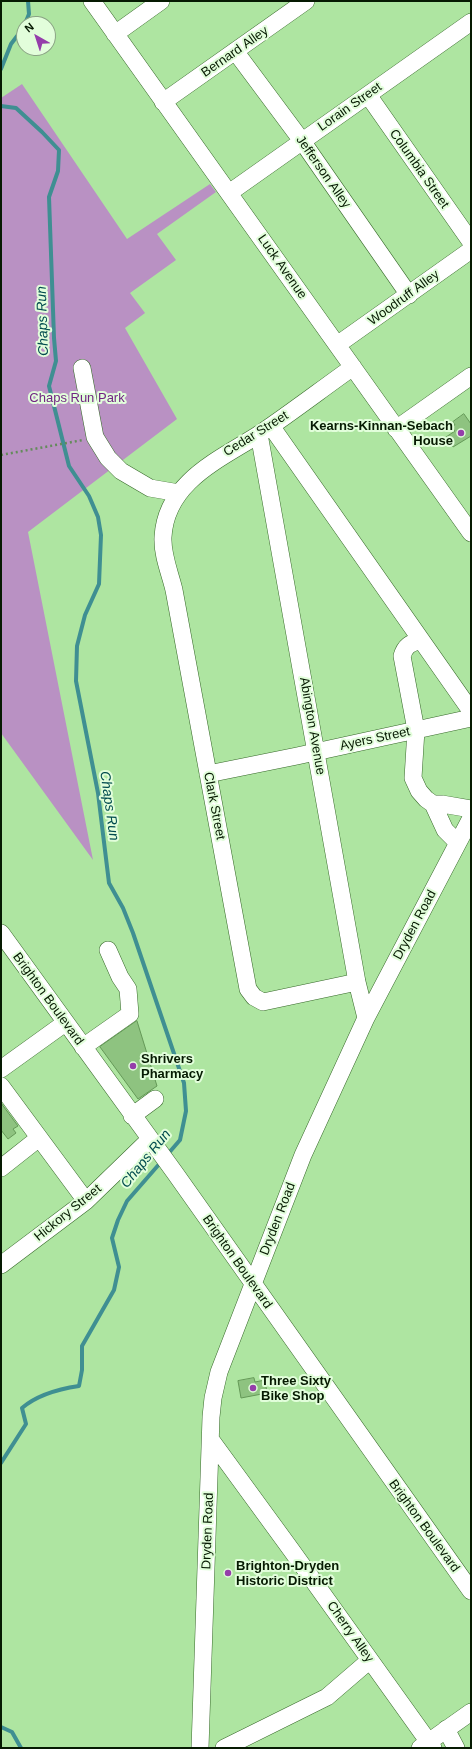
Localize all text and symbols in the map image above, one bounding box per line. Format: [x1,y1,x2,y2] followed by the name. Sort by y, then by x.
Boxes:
[16,16,56,56] north arrow
[22,20,36,35] text: N
[199,23,271,81] street label: Bernard Alley
[315,79,385,135] street label: Lorain Street
[386,126,452,212] street label: Columbia Street
[292,133,354,211] street label: Jefferson Alley
[254,232,310,302] street label: Luck Avenue
[365,267,443,329] street label: Woodruff Alley
[33,286,53,356] water label: Chaps Run
[29,390,125,406] park label: Chaps Run Park
[221,408,291,460] street label: Cedar Street
[310,418,453,449] place label: Kearns-Kinnan-Sebach House
[456,428,466,438] marker: Kearns-Kinnan-Sebach House
[296,676,328,776] street label: Abington Avenue
[339,724,411,754] street label: Ayers Street
[96,770,122,842] water label: Chaps Run
[200,771,228,841] street label: Clark Street
[390,888,440,962] street label: Dryden Road
[9,950,87,1048] street label: Brighton Boulevard
[141,1051,203,1082] place label: Shrivers Pharmacy
[128,1061,138,1071] marker: Shrivers Pharmacy
[117,1126,175,1192] water label: Chaps Run
[257,1180,299,1258] street label: Dryden Road
[31,1181,105,1245] street label: Hickory Street
[199,1212,275,1312] street label: Brighton Boulevard
[261,1373,331,1404] place label: Three Sixty Bike Shop
[248,1383,258,1393] marker: Three Sixty Bike Shop
[385,1477,463,1575] street label: Brighton Boulevard
[199,1492,217,1570] street label: Dryden Road
[236,1558,339,1589] place label: Brighton-Dryden Historic District
[223,1568,233,1578] marker: Brighton-Dryden Historic District
[323,1599,377,1665] street label: Cherry Alley

